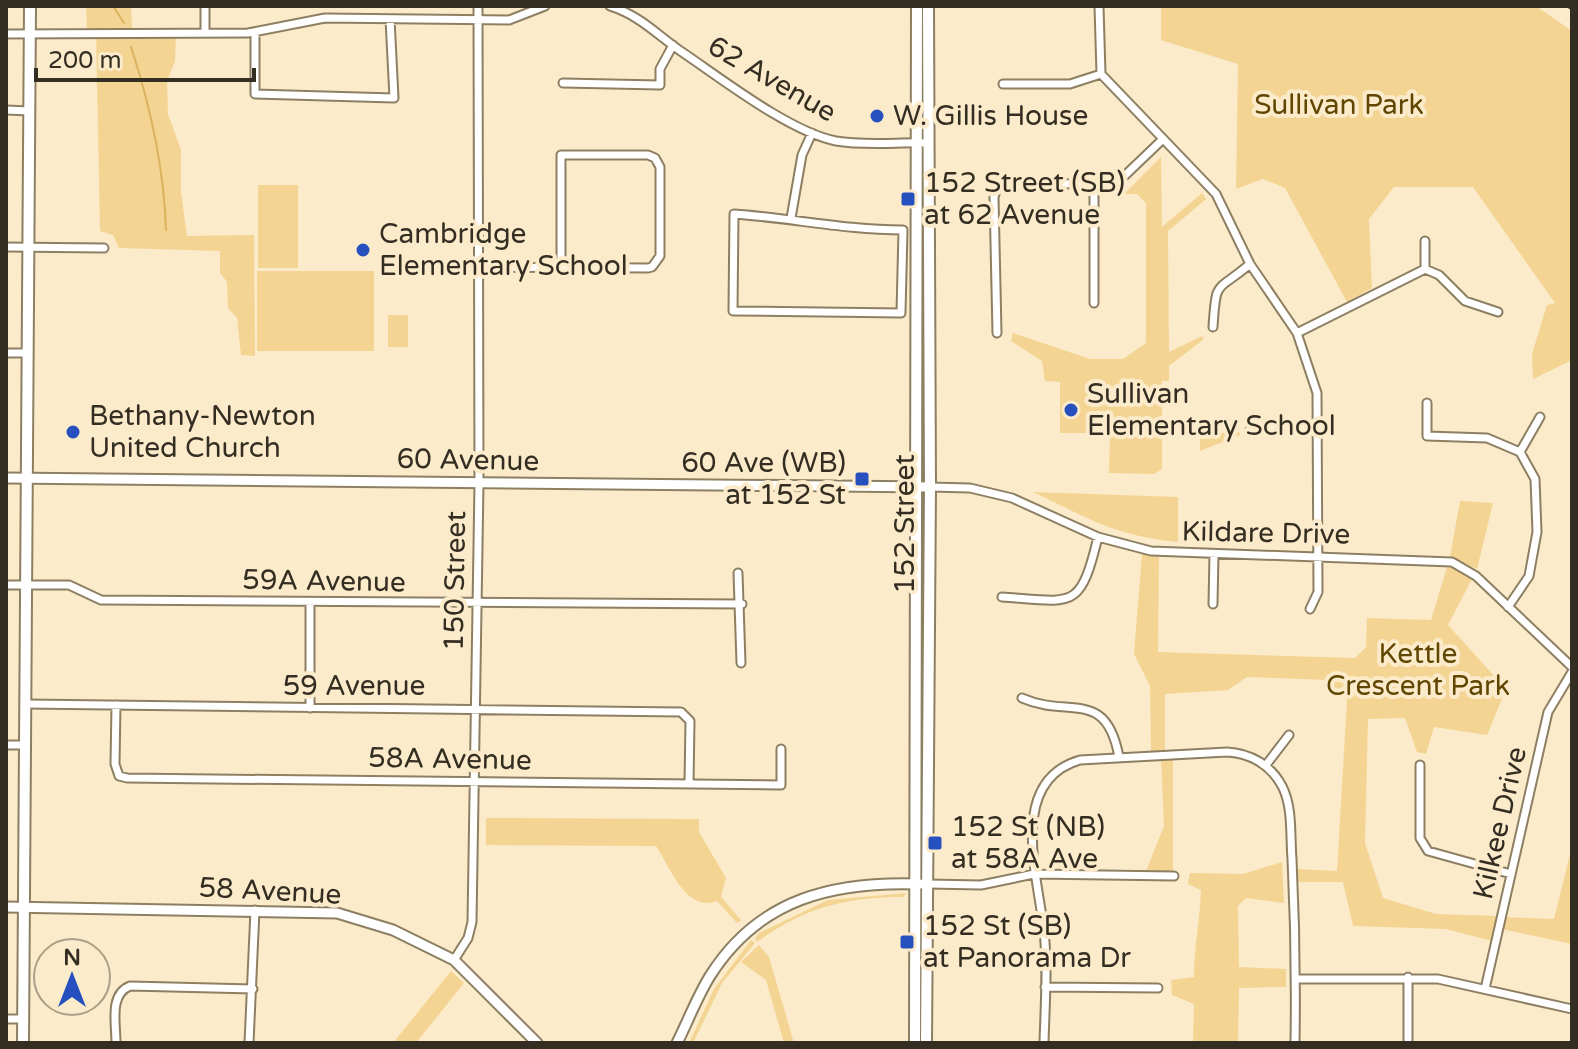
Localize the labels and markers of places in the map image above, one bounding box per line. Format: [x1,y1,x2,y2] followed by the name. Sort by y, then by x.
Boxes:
[893,99,1088,133] place label: W. Gillis House
[868,107,886,125] marker: W. Gillis House
[924,166,1125,232] place label: 152 Street (SB) at 62 Avenue
[899,190,917,208] marker: 152 Street (SB) at 62 Avenue
[379,217,628,283] place label: Cambridge Elementary School
[354,241,372,259] marker: Cambridge Elementary School
[1087,377,1336,443] place label: Sullivan Elementary School
[89,399,316,465] place label: Bethany-Newton United Church
[1062,401,1080,419] marker: Sullivan Elementary School
[64,423,82,441] marker: Bethany-Newton United Church
[681,446,846,512] place label: 60 Ave (WB) at 152 St
[853,470,871,488] marker: 60 Ave (WB) at 152 St
[951,810,1105,876] place label: 152 St (NB) at 58A Ave
[926,834,944,852] marker: 152 St (NB) at 58A Ave
[923,909,1131,975] place label: 152 St (SB) at Panorama Dr
[898,933,916,951] marker: 152 St (SB) at Panorama Dr

